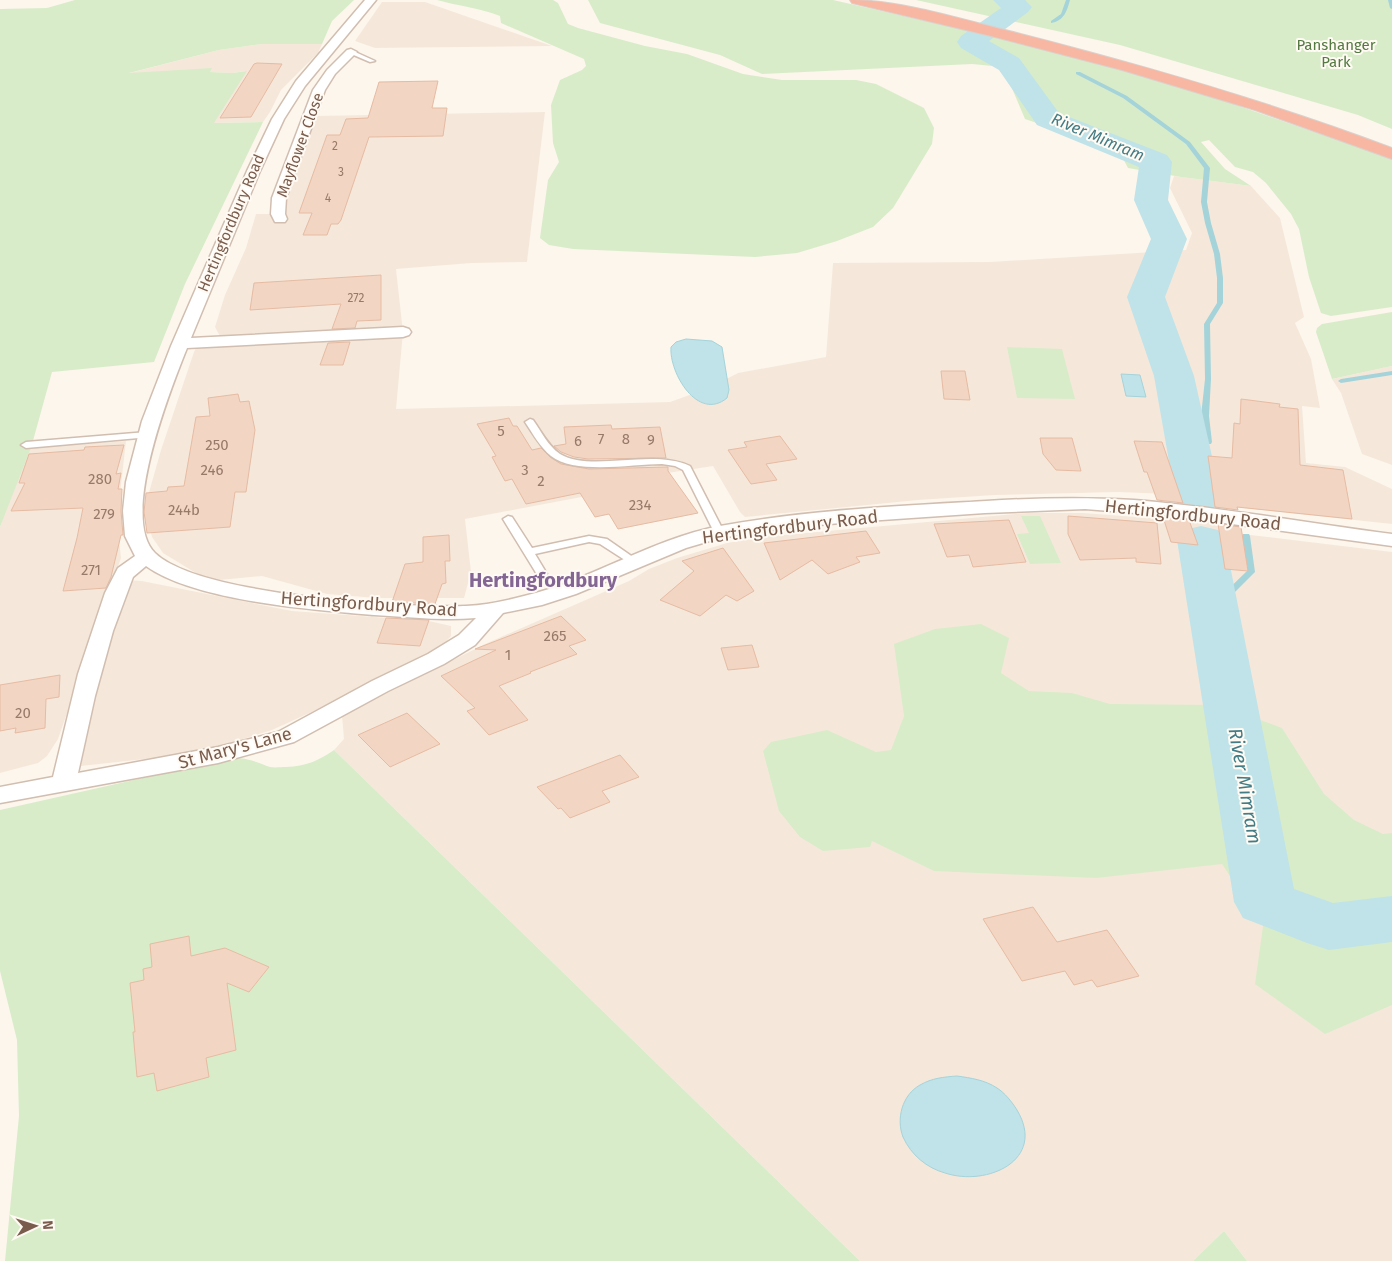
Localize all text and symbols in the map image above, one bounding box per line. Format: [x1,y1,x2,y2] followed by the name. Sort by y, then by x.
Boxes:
[1296,36,1376,71] park label: Panshanger Park
[273,90,327,200] street label: Mayflower Close
[1049,109,1147,165] water label: River Mimram
[332,139,338,153] house number: 2
[194,151,268,295] street label: Hertingfordbury Road
[338,165,344,179] house number: 3
[325,191,332,205] house number: 4
[348,291,365,305] house number: 272
[497,422,505,440] house number: 5
[598,430,605,448] house number: 7
[622,430,630,448] house number: 8
[647,431,655,449] house number: 9
[574,432,582,450] house number: 6
[205,436,229,454] house number: 250
[201,461,224,479] house number: 246
[521,461,529,479] house number: 3
[88,470,112,488] house number: 280
[537,472,545,490] house number: 2
[1104,495,1282,535] street label: Hertingfordbury Road
[629,496,651,514] house number: 234
[168,501,200,519] house number: 244b
[93,505,115,523] house number: 279
[701,505,879,549] street label: Hertingfordbury Road
[81,561,101,579] house number: 271
[469,568,618,592] district label: Hertingfordbury
[280,587,458,621] street label: Hertingfordbury Road
[544,627,566,645] house number: 265
[505,646,511,664] house number: 1
[15,704,31,722] house number: 20
[176,722,294,774] street label: St Mary's Lane
[1223,726,1267,846] water label: River Mimram
[10,1201,60,1251] north arrow
[39,1220,56,1230] text: N

